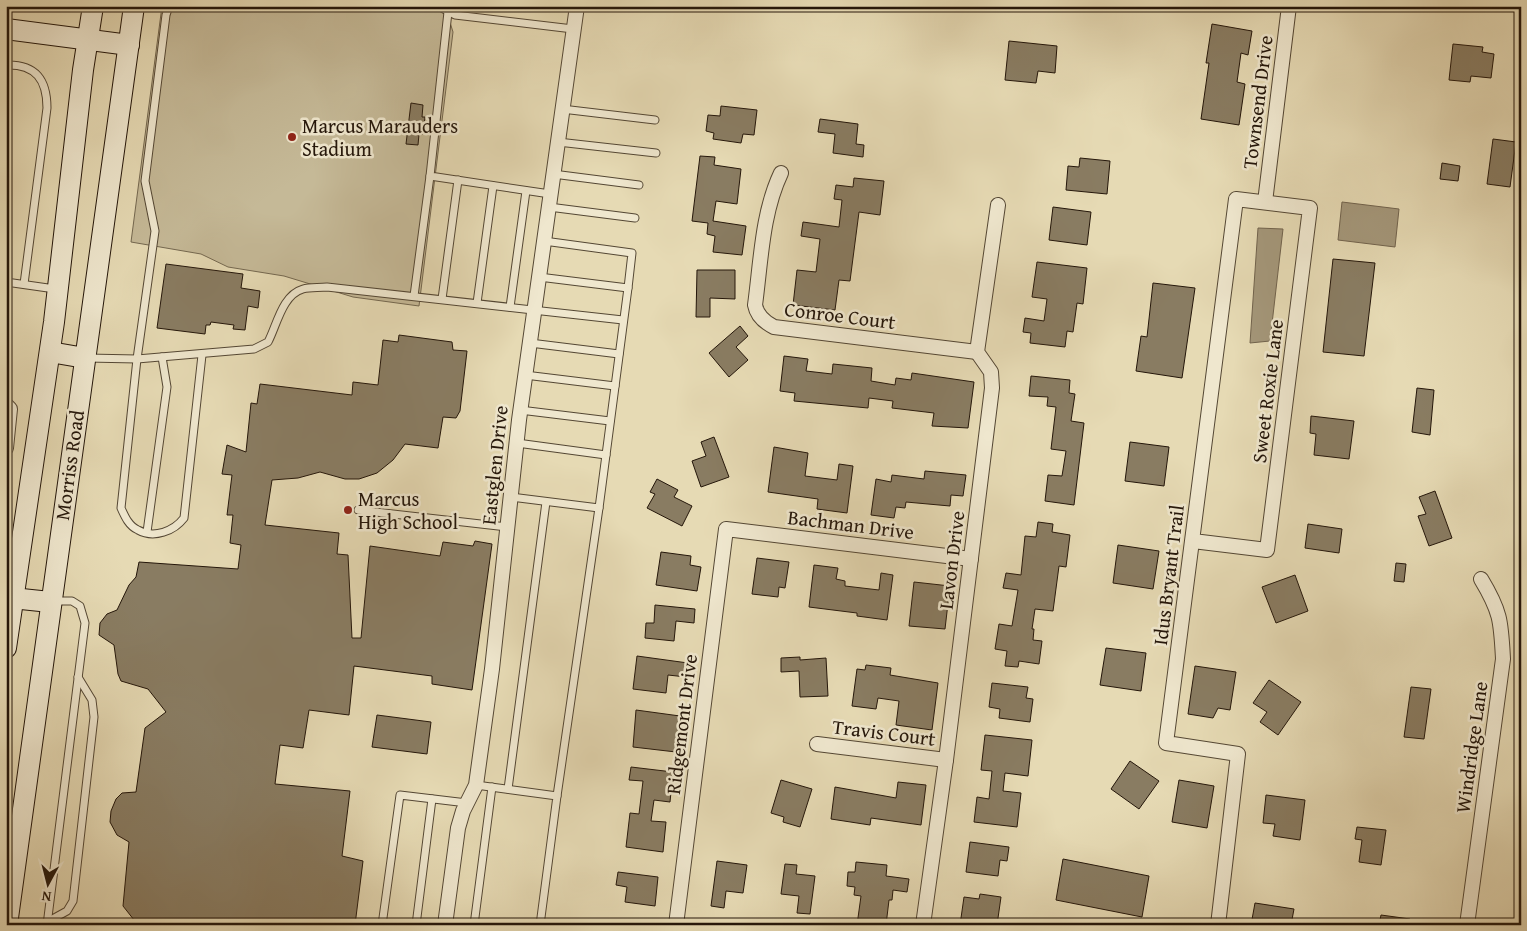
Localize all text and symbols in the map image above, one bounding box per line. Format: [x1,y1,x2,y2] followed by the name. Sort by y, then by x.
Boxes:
[1234,34,1280,170] street label: Townsend Drive
[302,111,458,163] place label: Marcus Marauders Stadium
[286,131,298,143] marker: Marcus Marauders Stadium
[783,294,897,336] street label: Conroe Court
[1244,318,1290,464] street label: Sweet Roxie Lane
[473,404,515,526] street label: Eastglen Drive
[47,408,91,522] street label: Morriss Road
[358,484,458,536] place label: Marcus High School
[786,502,916,546] street label: Bachman Drive
[1145,503,1191,647] street label: Idus Bryant Trail
[342,504,354,516] marker: Marcus High School
[931,509,971,611] street label: Lavon Drive
[658,652,704,796] street label: Ridgemont Drive
[1447,679,1495,815] street label: Windridge Lane
[831,711,937,753] street label: Travis Court
[22,858,72,908] north arrow
[40,886,52,907] text: N

